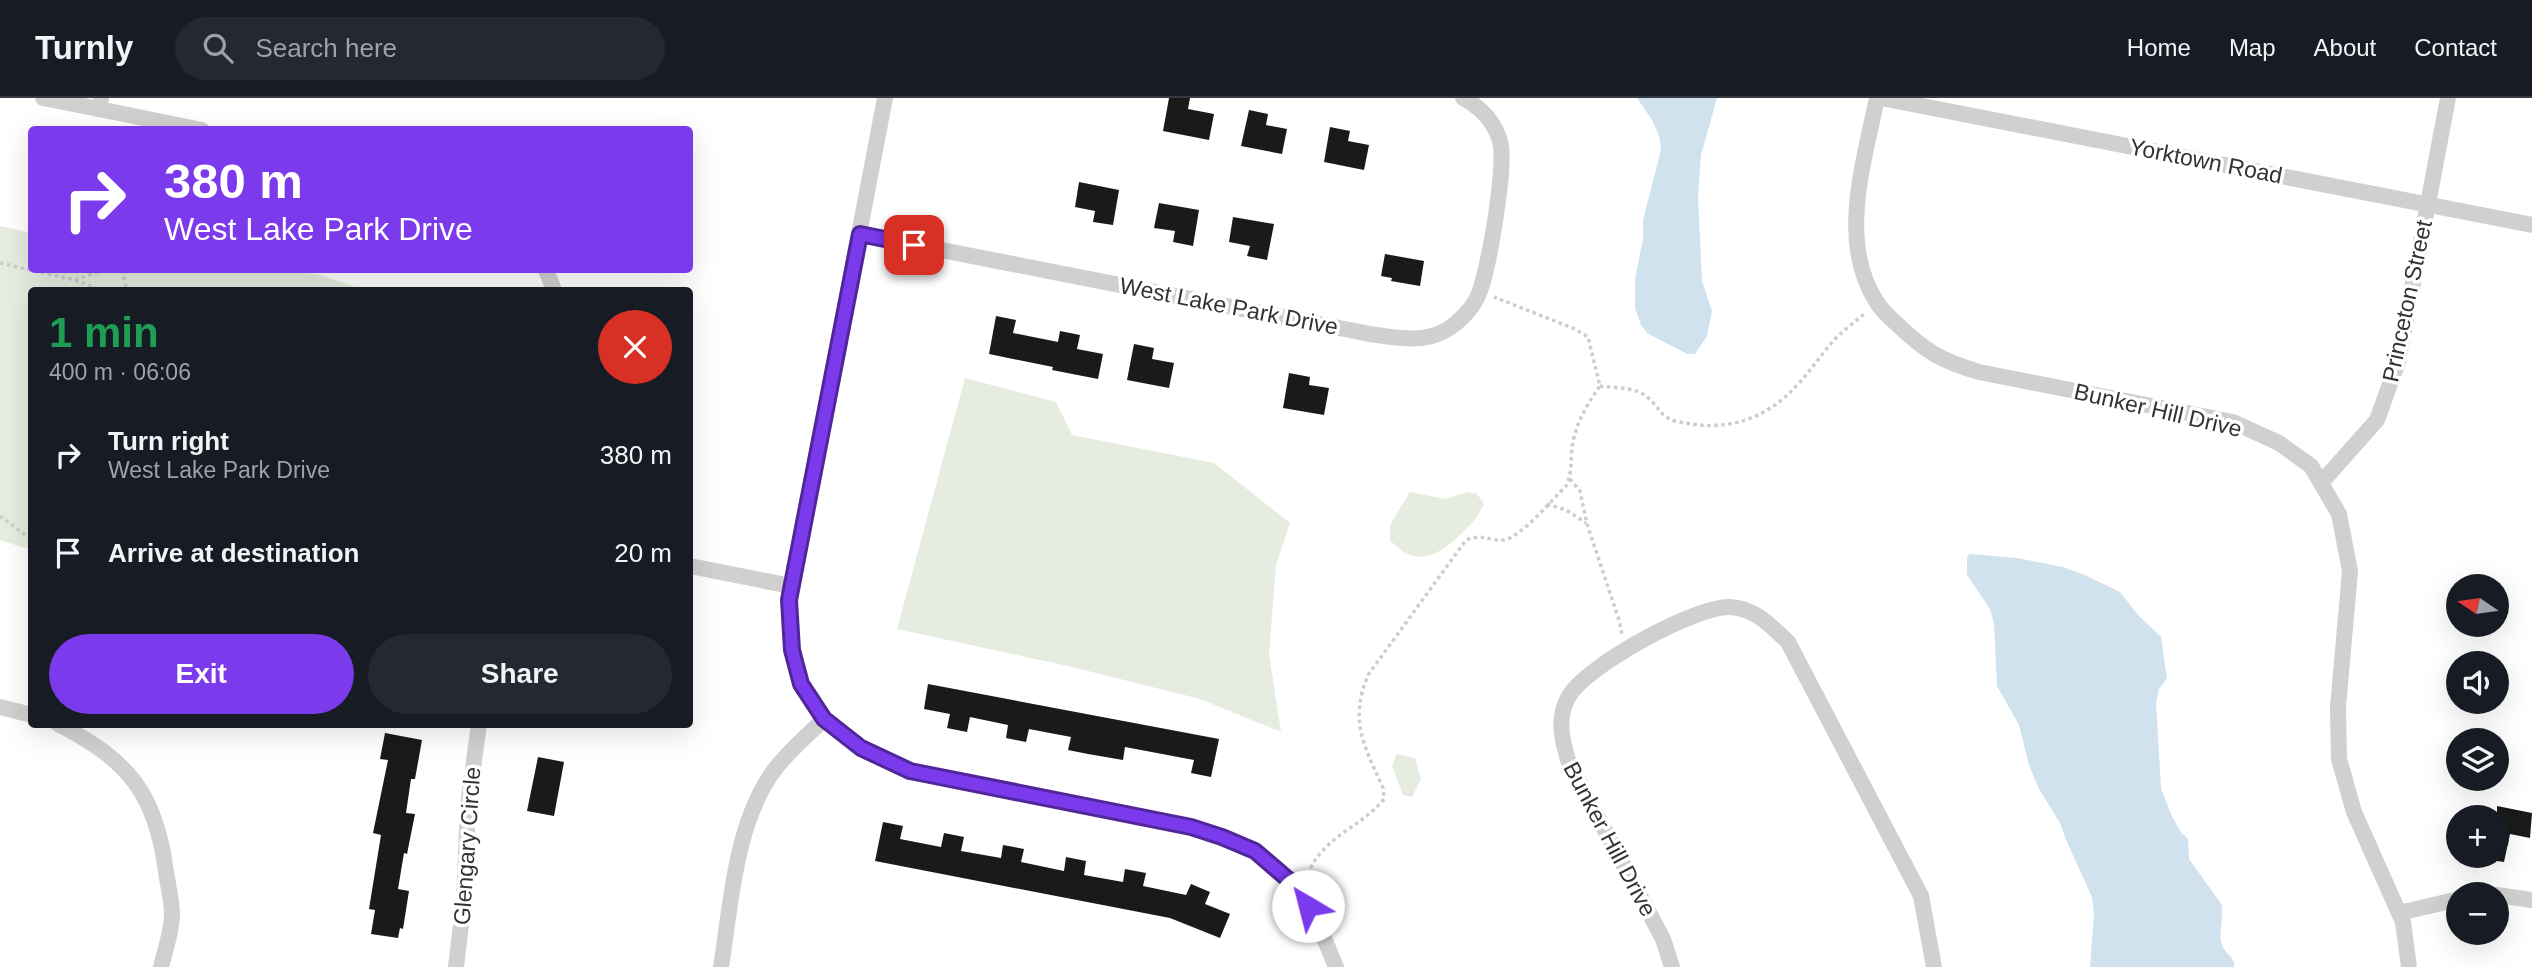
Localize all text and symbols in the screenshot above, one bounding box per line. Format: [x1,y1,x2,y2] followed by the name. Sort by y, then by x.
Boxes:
[175,17,665,80] search box
[35,29,133,66] text: Turnly
[199,29,237,67] icon: search
[255,33,397,63] text: Search here
[2127,34,2191,61] text: Home
[2229,34,2276,61] text: Map
[2314,34,2376,61] text: About
[2414,34,2497,61] text: Contact
[2127,133,2285,189] street label: Yorktown Road
[49,154,140,245] icon: right
[164,154,303,208] text: 380 m
[164,211,473,247] text: West Lake Park Drive
[884,215,944,275] pin
[2377,217,2437,384] street label: Princeton Street
[895,226,933,264] icon: arrive
[1118,272,1340,340] street label: West Lake Park Drive
[49,309,159,356] text: 1 min
[598,310,672,384] button: close
[49,359,191,385] text: 400 m · 06:06
[2072,378,2244,442] street label: Bunker Hill Drive
[108,426,229,456] text: Turn right
[49,436,87,474] icon: right
[600,440,672,470] text: 380 m
[108,457,330,483] text: West Lake Park Drive
[49,534,87,572] icon: arrive
[108,538,359,568] text: Arrive at destination
[614,538,672,568] text: 20 m
[2446,574,2510,637] north arrow
[2446,574,2509,945] map controls
[49,634,354,714] button: Exit
[368,634,672,714] button: Share
[2446,651,2509,714] button: sound
[2446,728,2509,791] button: layers
[1558,757,1662,921] street label: Bunker Hill Drive
[449,766,485,926] street label: Glengary Circle
[2446,805,2509,868] button: +
[1271,869,1345,943] position arrow
[2446,882,2509,945] button: −

